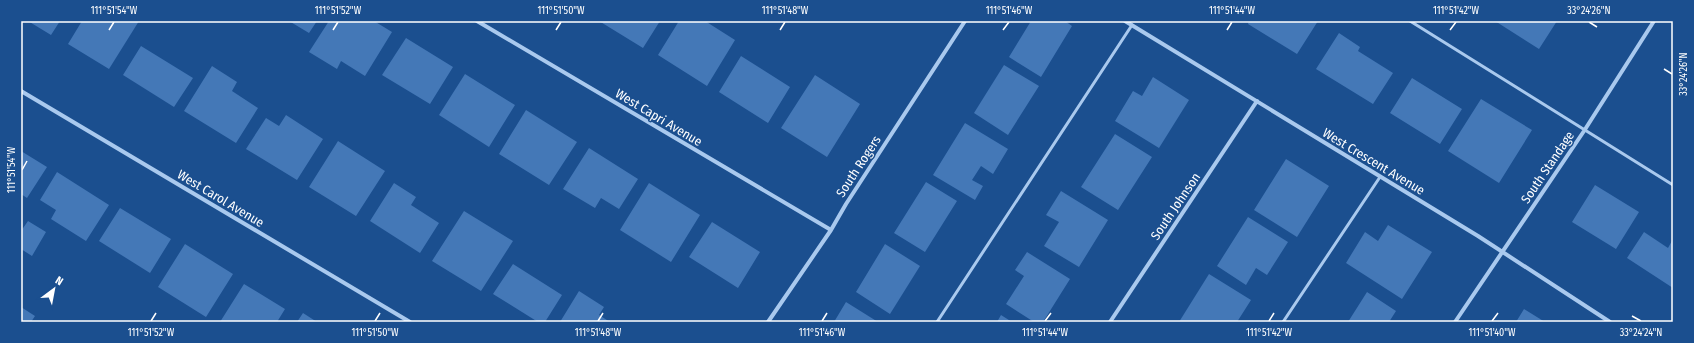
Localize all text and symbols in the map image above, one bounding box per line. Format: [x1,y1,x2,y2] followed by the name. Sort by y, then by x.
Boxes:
[91,5,138,17] text: 111°51'54"W
[315,5,362,17] text: 111°51'52"W
[537,5,585,17] text: 111°51'50"W
[762,5,809,17] text: 111°51'48"W
[986,5,1033,17] text: 111°51'46"W
[1209,5,1256,17] text: 111°51'44"W
[1433,5,1480,17] text: 111°51'42"W
[1567,5,1611,17] text: 33°24'26"N
[1678,52,1690,96] text: 33°24'26"N
[613,86,705,149] street label: West Capri Avenue
[1320,125,1427,198] street label: West Crescent Avenue
[1518,128,1577,206] street label: South Standage
[833,132,884,200] street label: South Rogers
[6,146,18,193] text: 111°51'54"W
[175,167,267,230] street label: West Carol Avenue
[1148,170,1203,243] street label: South Johnson
[34,269,74,309] north arrow
[53,274,65,288] text: N
[128,327,175,339] text: 111°51'52"W
[351,327,399,339] text: 111°51'50"W
[575,327,622,339] text: 111°51'48"W
[799,327,846,339] text: 111°51'46"W
[1022,327,1069,339] text: 111°51'44"W
[1246,327,1293,339] text: 111°51'42"W
[1469,327,1516,339] text: 111°51'40"W
[1620,327,1662,339] text: 33°24'24"N

